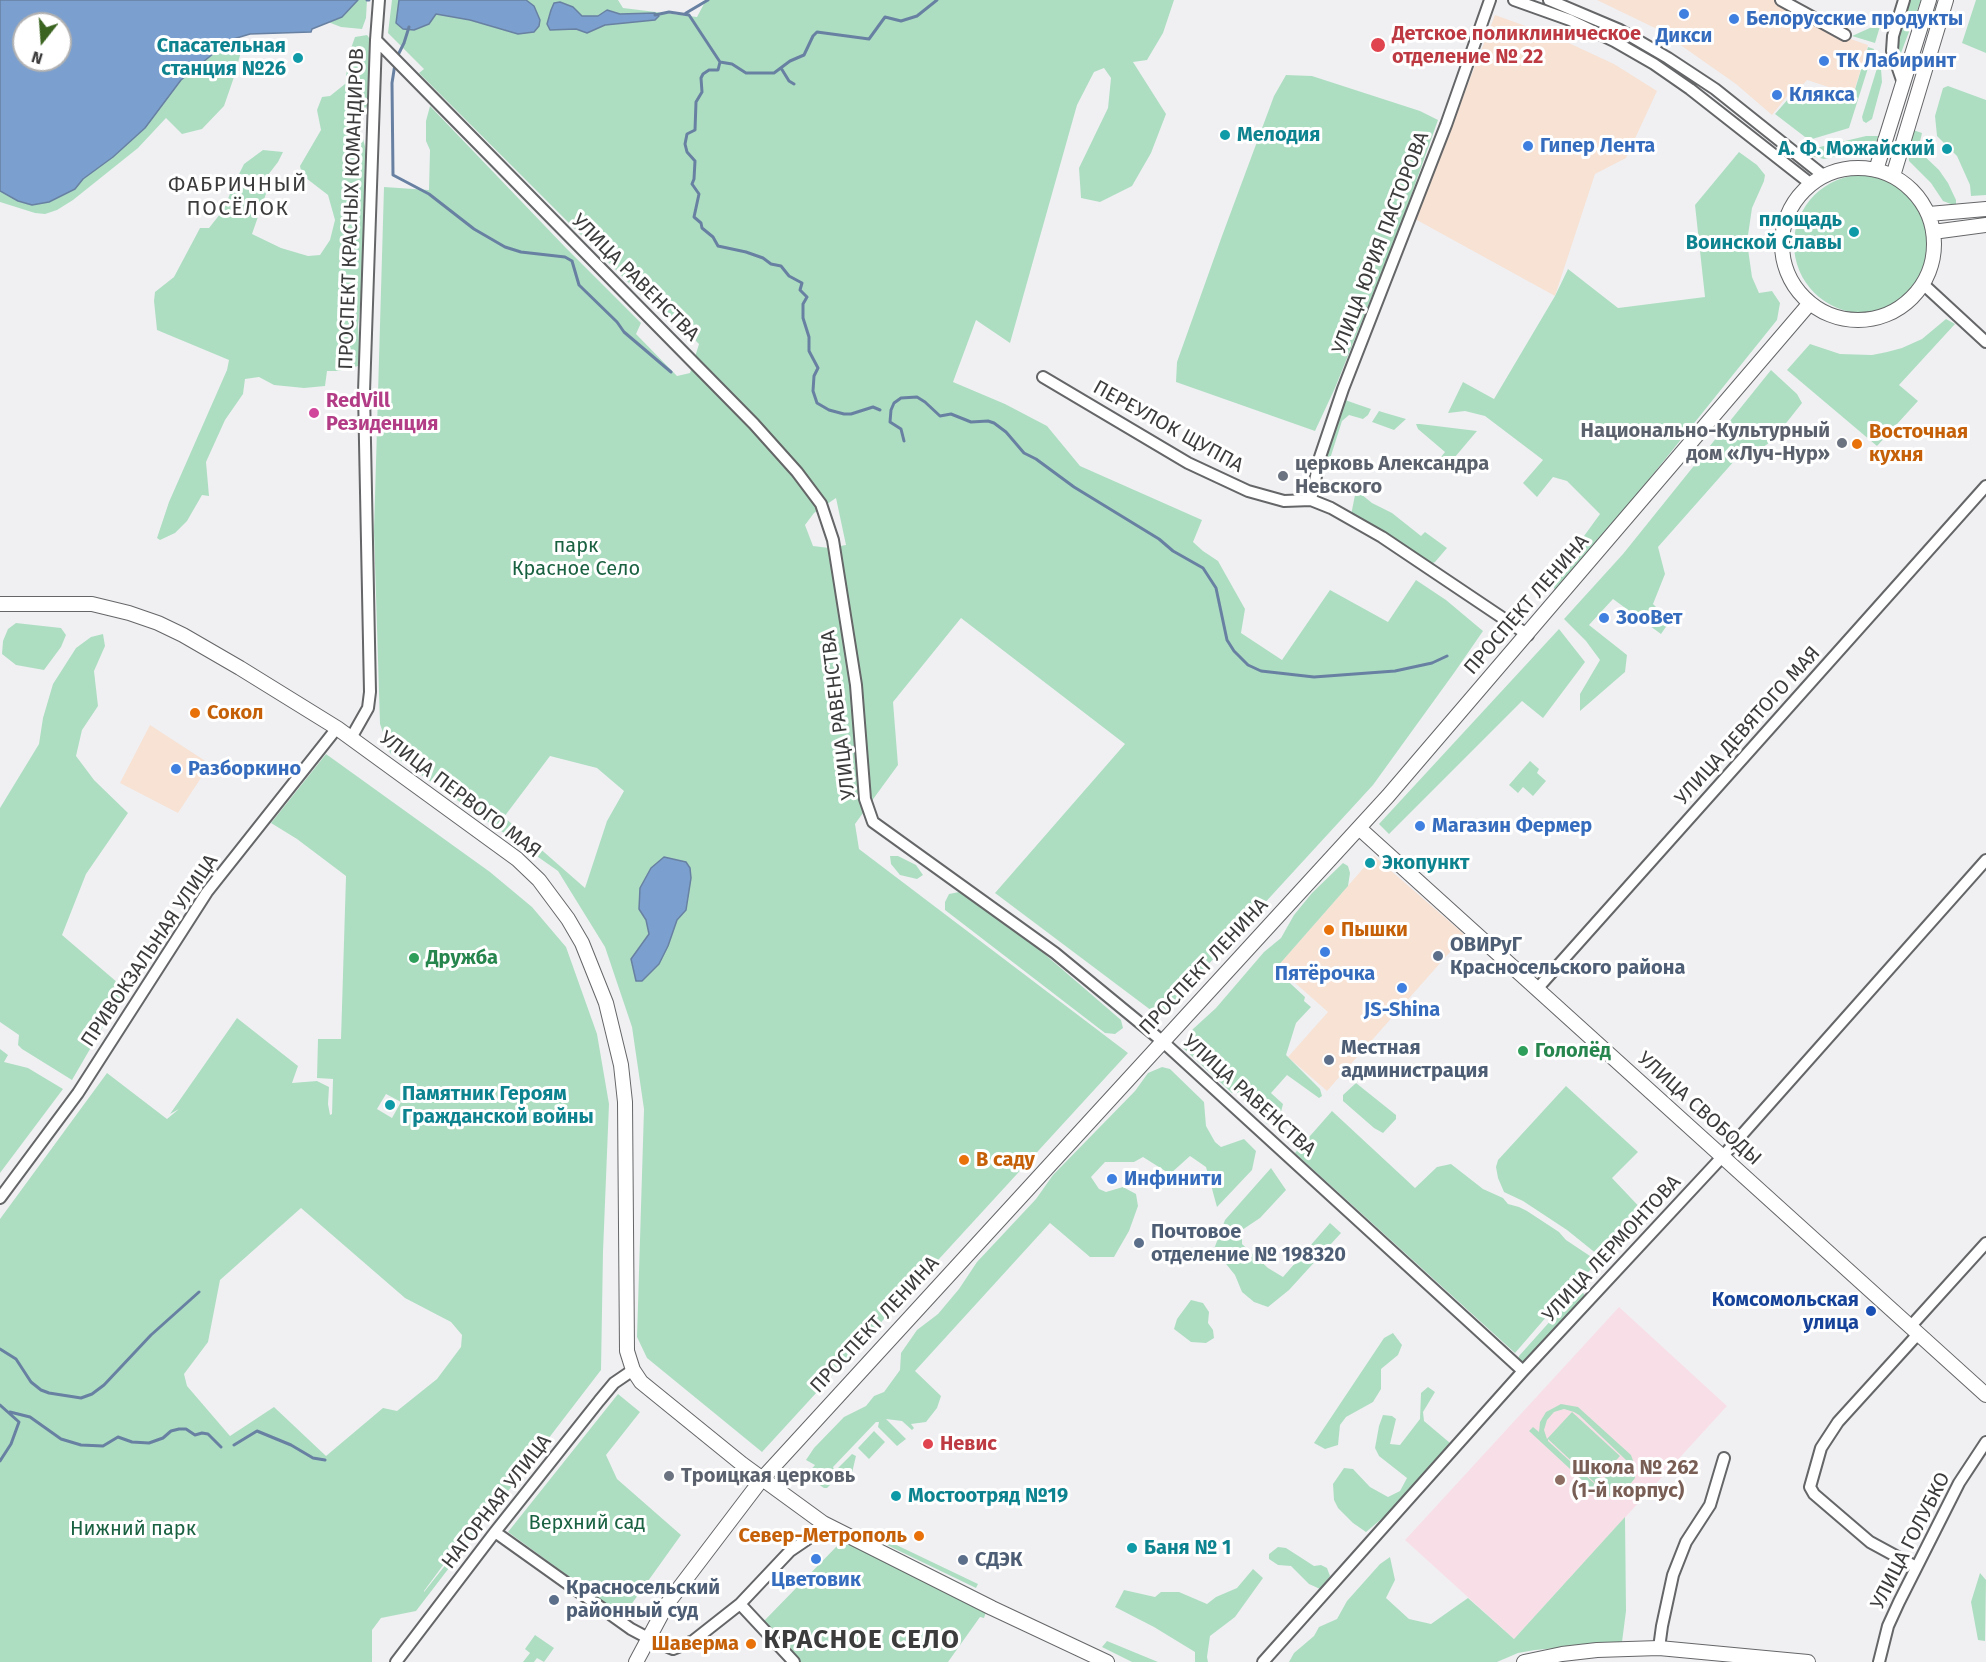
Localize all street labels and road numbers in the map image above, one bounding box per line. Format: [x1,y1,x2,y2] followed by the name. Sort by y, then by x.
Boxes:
[334,48,370,370] street label: ПРОСПЕКТ КРАСНЫХ КОМАНДИРОВ
[1327,128,1435,358] street label: УЛИЦА ЮРИЯ ПАСТОРОВА
[566,209,704,347] street label: УЛИЦА РАВЕНСТВА
[1089,376,1247,478] street label: ПЕРЕУЛОК ЩУППА
[1460,530,1594,680] street label: ПРОСПЕКТ ЛЕНИНА
[817,629,861,801] street label: УЛИЦА РАВЕНСТВА
[1670,642,1826,810] street label: УЛИЦА ДЕВЯТОГО МАЯ
[374,726,546,864] street label: УЛИЦА ПЕРВОГО МАЯ
[77,850,223,1052] street label: ПРИВОКЗАЛЬНАЯ УЛИЦА
[1135,894,1273,1040] street label: ПРОСПЕКТ ЛЕНИНА
[1178,1030,1320,1162] street label: УЛИЦА РАВЕНСТВА
[1632,1047,1766,1171] street label: УЛИЦА СВОБОДЫ
[1538,1171,1686,1327] street label: УЛИЦА ЛЕРМОНТОВА
[806,1252,944,1398] street label: ПРОСПЕКТ ЛЕНИНА
[437,1430,557,1574] street label: НАГОРНАЯ УЛИЦА
[1866,1468,1956,1614] street label: УЛИЦА ГОЛУБКО

